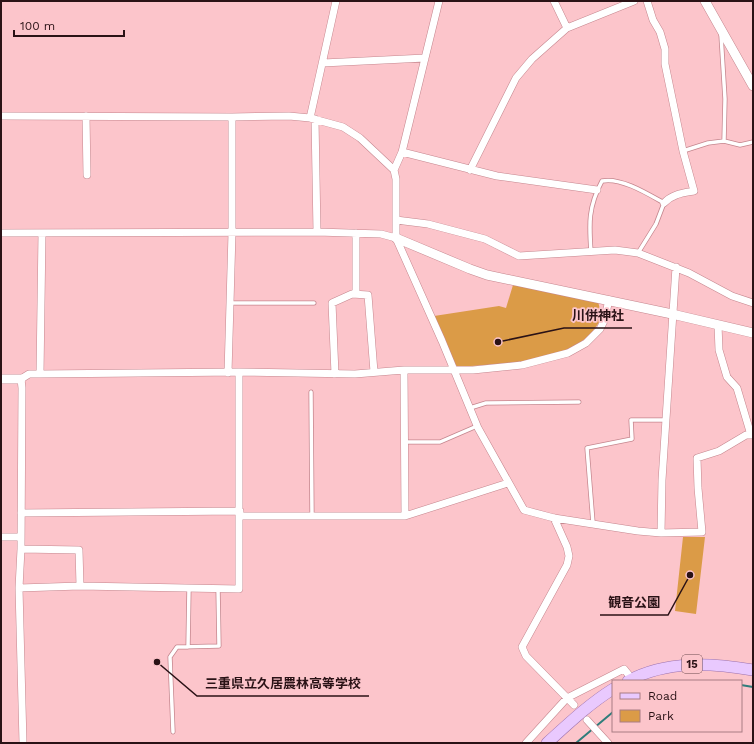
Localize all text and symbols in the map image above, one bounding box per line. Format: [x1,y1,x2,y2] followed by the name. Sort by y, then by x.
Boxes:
[14,12,124,38] scale bar
[20,19,55,33] text: 100 m
[564,303,632,328] callout: 川併神社
[572,308,624,323] text: 川併神社
[600,590,668,615] callout: 観音公園
[608,595,660,610] text: 観音公園
[682,655,702,673] road number: 15
[197,671,369,696] callout: 三重県立久居農林高等学校
[205,676,361,691] text: 三重県立久居農林高等学校
[612,680,742,732] legend
[648,689,677,703] text: Road
[648,709,674,723] text: Park

